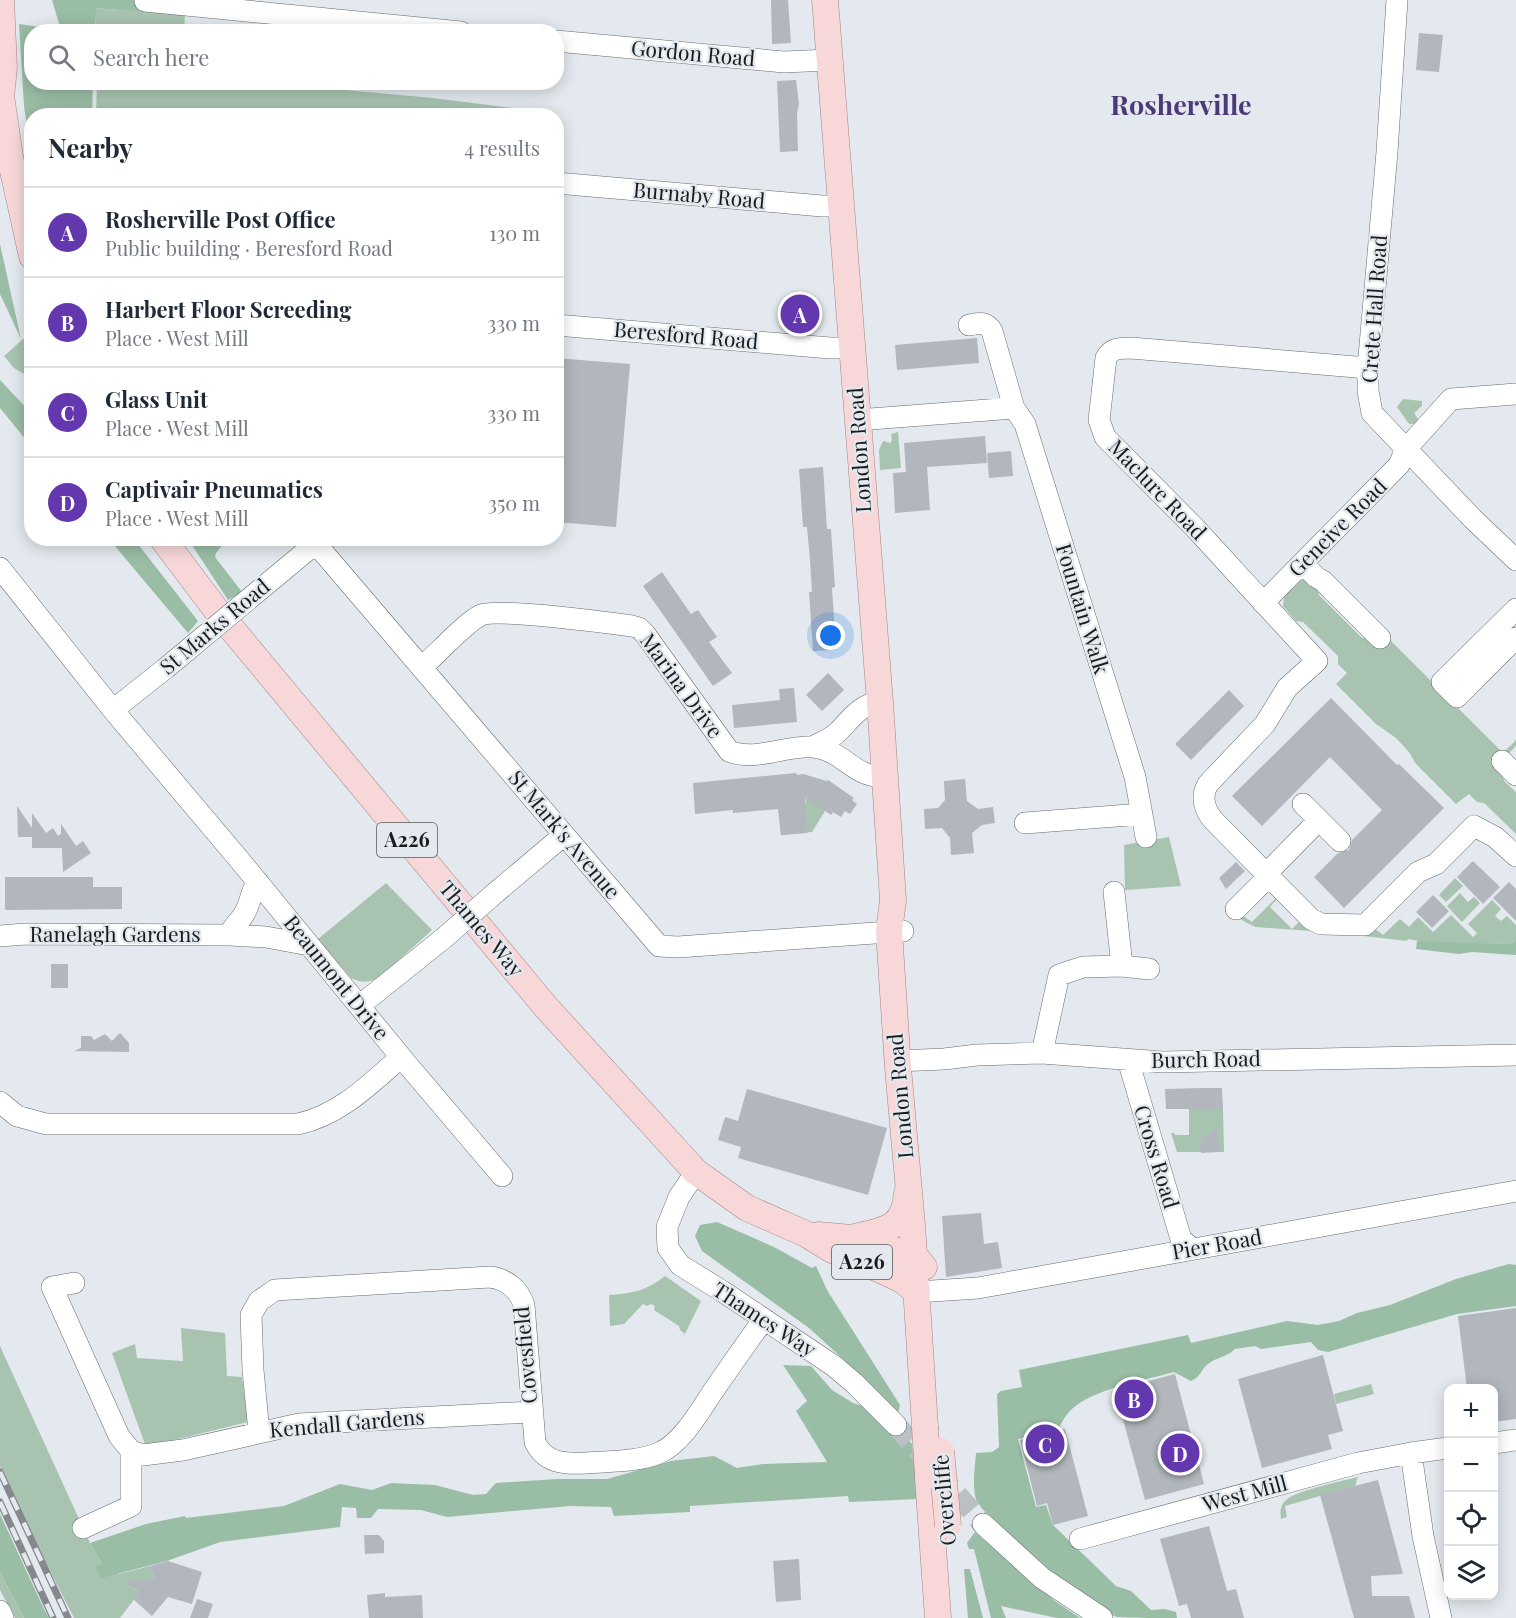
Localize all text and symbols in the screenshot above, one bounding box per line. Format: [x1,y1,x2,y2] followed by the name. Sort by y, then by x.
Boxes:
[24,24,564,90] search box
[630,33,756,71] street label: Gordon Road
[45,41,78,74] icon: search
[93,42,209,72] text: Search here
[1110,86,1252,122] district label: Rosherville
[48,130,133,165] text: Nearby
[464,134,540,161] text: 4 results
[632,174,766,214] street label: Burnaby Road
[105,204,336,234] text: Rosherville Post Office
[61,219,74,246] text: A
[489,219,540,246] text: 130 m
[105,234,393,261] text: Public building · Beresford Road
[1354,234,1392,384] street label: Crete Hall Road
[780,292,820,336] pin: A
[105,294,351,324] text: Harbert Floor Screeding
[61,309,74,336] text: B
[487,309,540,336] text: 330 m
[613,314,760,354] street label: Beresford Road
[105,324,249,351] text: Place · West Mill
[105,384,208,414] text: Glass Unit
[840,386,876,514] street label: London Road
[60,399,75,426] text: C
[487,399,540,426] text: 330 m
[105,414,249,441] text: Place · West Mill
[1103,432,1214,545] street label: Maclure Road
[1281,471,1392,582] street label: Geneive Road
[105,474,323,504] text: Captivair Pneumatics
[60,489,75,516] text: D
[488,489,540,516] text: 350 m
[105,504,249,531] text: Place · West Mill
[1051,540,1117,677] street label: Fountain Walk
[153,571,274,680] street label: St Marks Road
[816,621,845,650] your location
[635,627,730,743] street label: Marina Drive
[503,763,628,904] street label: St Mark's Avenue
[377,823,437,857] road number: A226
[434,874,531,982] street label: Thames Way
[279,909,397,1045] street label: Beaumont Drive
[29,919,201,947] street label: Ranelagh Gardens
[880,1032,918,1160] street label: London Road
[1151,1043,1261,1073] street label: Burch Road
[1129,1101,1187,1212] street label: Cross Road
[1169,1221,1264,1265] street label: Pier Road
[832,1245,892,1279] road number: A226
[708,1275,822,1362] street label: Thames Way
[506,1305,542,1405] street label: Covesfield
[1114,1376,1154,1422] pin: B
[1444,1384,1498,1600] map controls
[1444,1384,1498,1438] button: +
[268,1401,426,1443] street label: Kendall Gardens
[1026,1422,1064,1466] pin: C
[1160,1430,1200,1476] pin: D
[1444,1438,1498,1492] button: −
[925,1453,961,1547] street label: Overcliffe
[1198,1467,1290,1517] street label: West Mill
[1444,1492,1498,1546] button: locate
[1444,1546,1498,1600] button: layers

